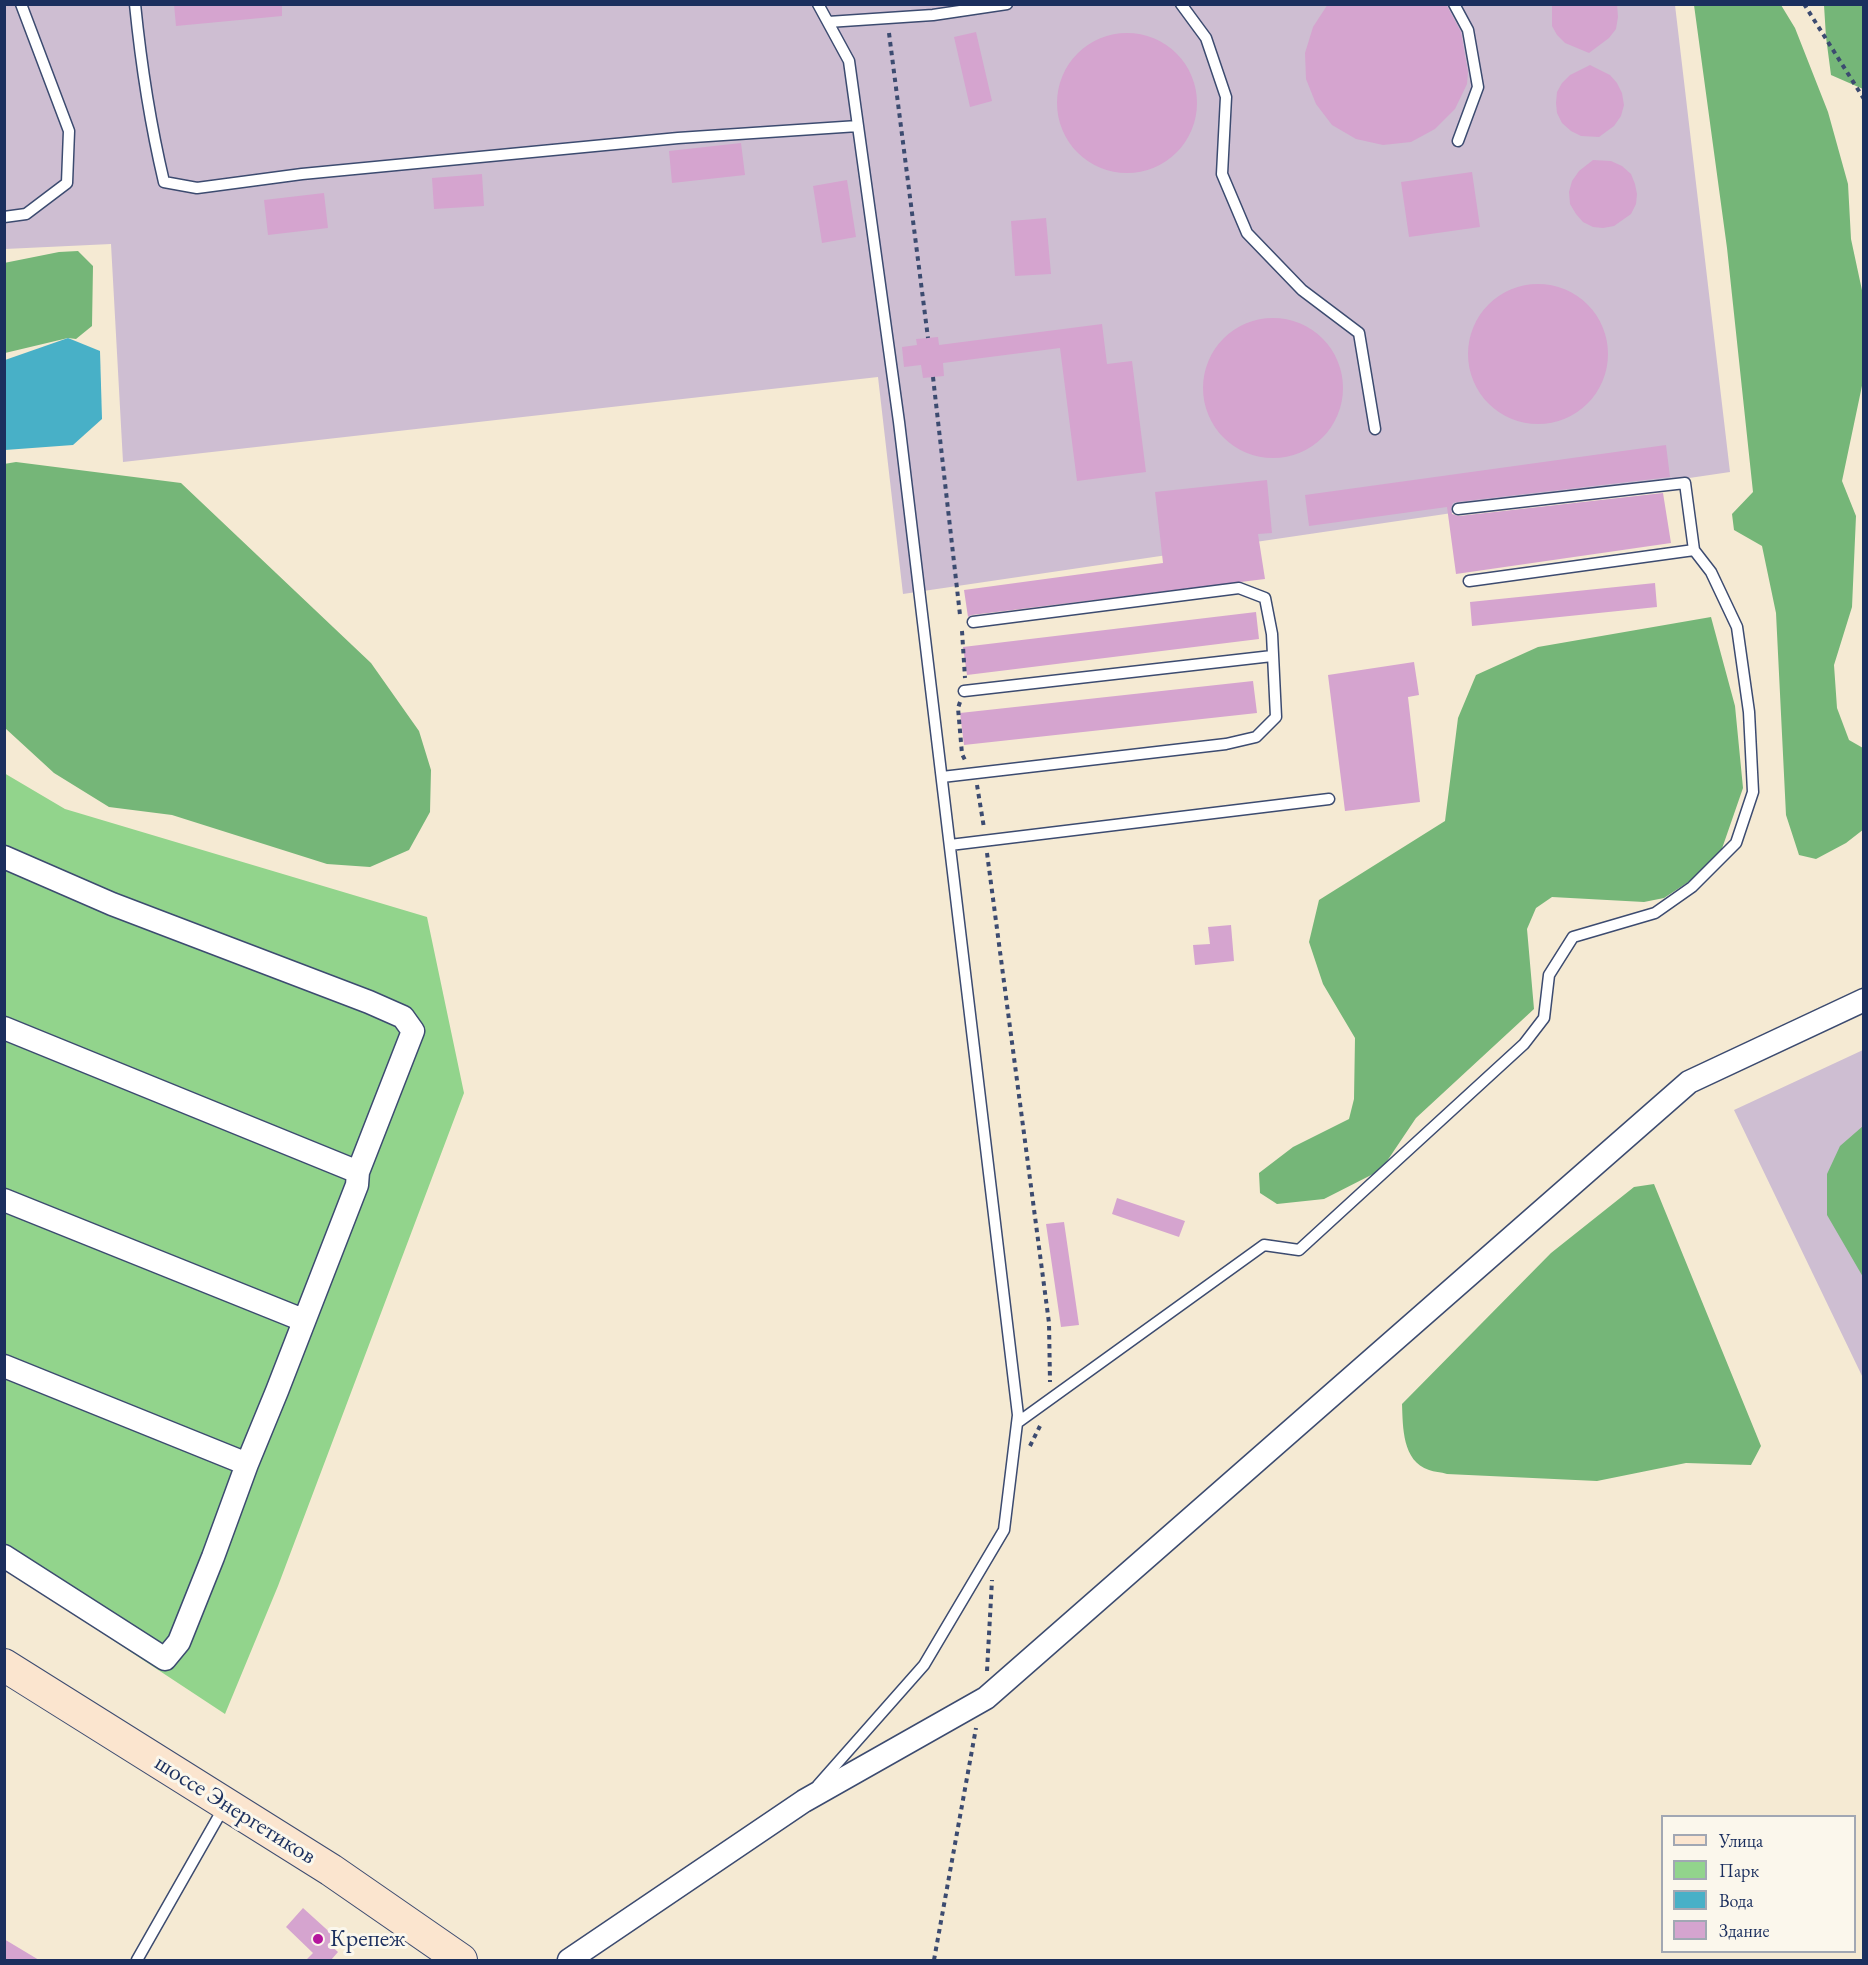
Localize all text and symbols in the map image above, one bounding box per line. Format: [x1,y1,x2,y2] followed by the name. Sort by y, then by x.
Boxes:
[149,1749,321,1871] street label: шоссе Энергетиков
[1661,1815,1856,1953] legend
[1719,1829,1763,1852] text: Улица
[1719,1859,1759,1882] text: Парк
[1719,1889,1753,1912] text: Вода
[1719,1919,1769,1942] text: Здание
[330,1925,406,1953] place label: Крепеж
[311,1932,325,1946] marker: Крепеж

